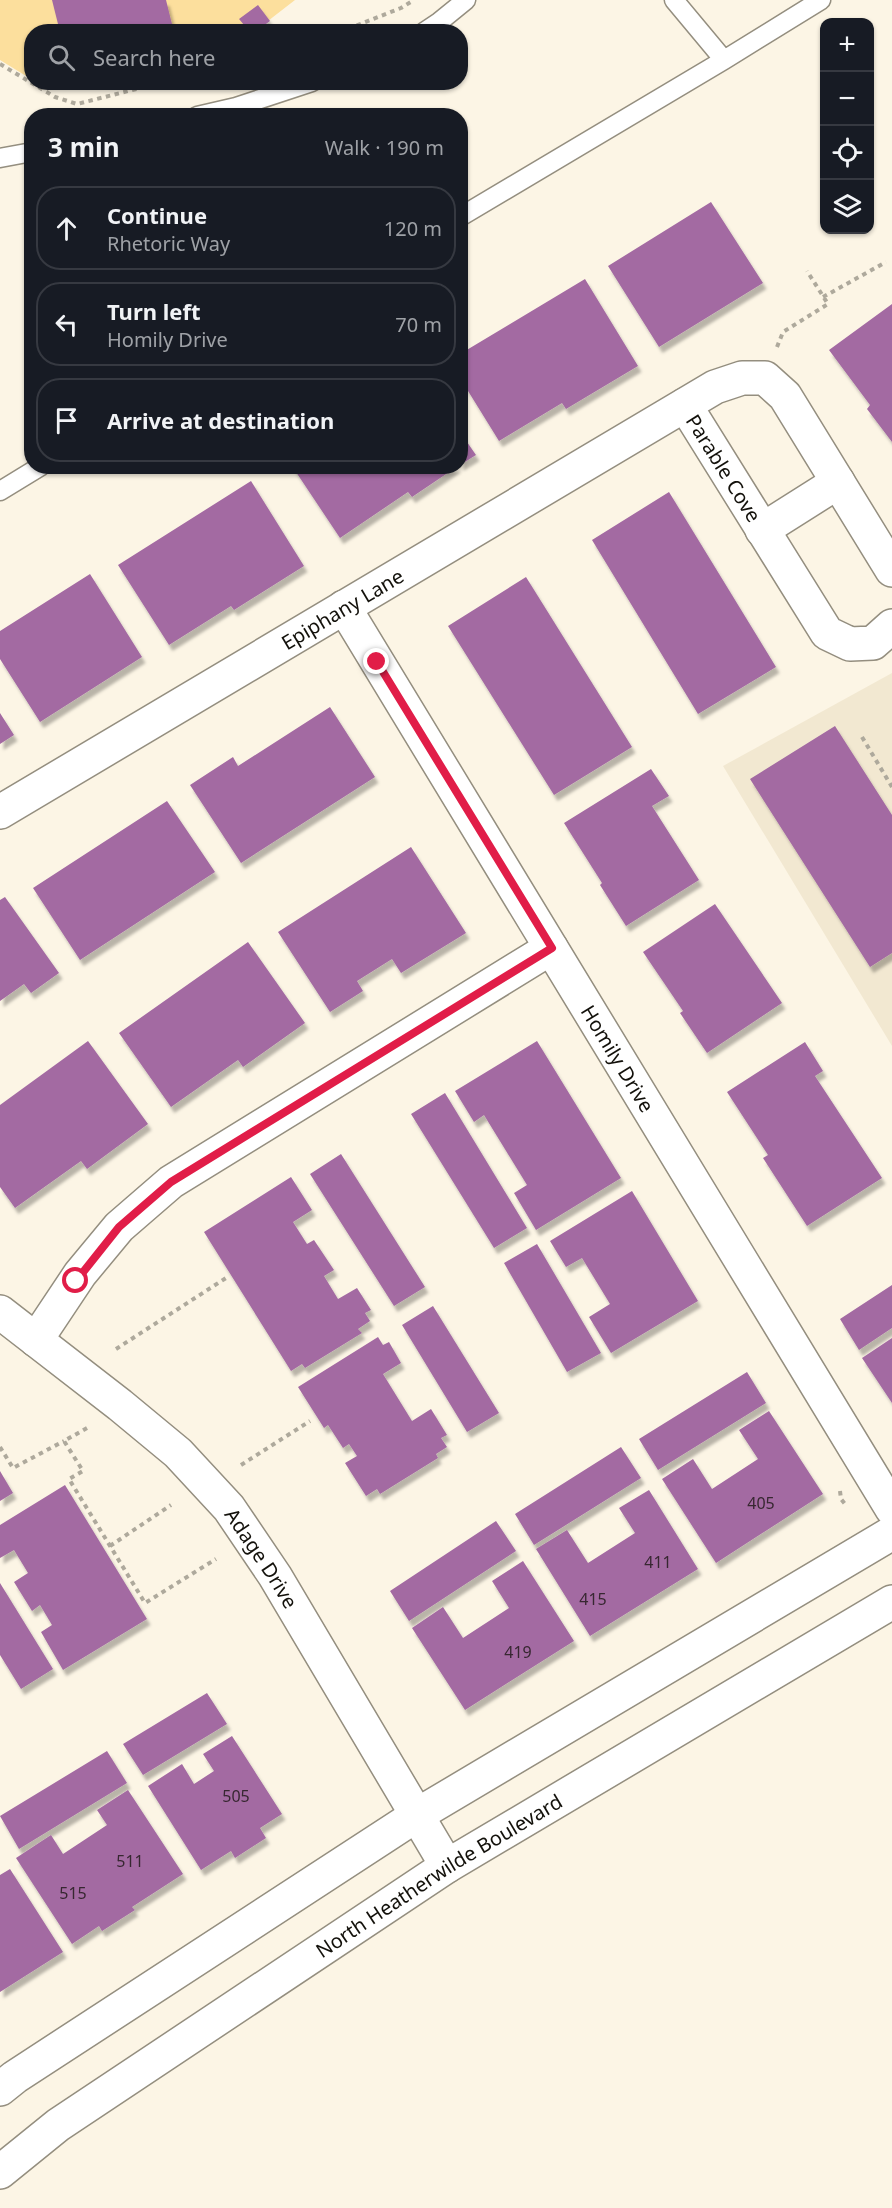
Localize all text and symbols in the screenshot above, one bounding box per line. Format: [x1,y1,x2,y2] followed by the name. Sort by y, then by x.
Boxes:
[820,18,874,234] map controls
[820,18,874,72] button: +
[24,24,468,90] search box
[45,41,78,74] icon: search
[93,42,215,72] text: Search here
[820,72,874,126] button: −
[820,126,874,180] button: locate
[48,129,120,165] text: 3 min
[325,134,444,161] text: Walk · 190 m
[820,180,874,234] button: layers
[107,200,207,230] text: Continue
[50,212,83,245] icon: ahead
[384,215,442,242] text: 120 m
[107,230,230,257] text: Rhetoric Way
[107,296,201,326] text: Turn left
[50,308,83,341] icon: left
[395,311,442,338] text: 70 m
[107,326,228,353] text: Homily Drive
[50,404,83,437] icon: arrive
[107,405,334,435] text: Arrive at destination
[680,409,768,527] street label: Parable Cove
[276,562,408,655] street label: Epiphany Lane
[363,648,389,674] route end
[575,1000,661,1117] street label: Homily Drive
[62,1267,88,1293] route start
[747,1492,775,1514] house number: 405
[219,1503,305,1613] street label: Adage Drive
[644,1551,672,1573] house number: 411
[579,1588,607,1610] house number: 415
[504,1641,532,1663] house number: 419
[222,1785,250,1807] house number: 505
[310,1787,567,1963] street label: North Heatherwilde Boulevard
[116,1850,144,1872] house number: 511
[59,1882,87,1904] house number: 515

